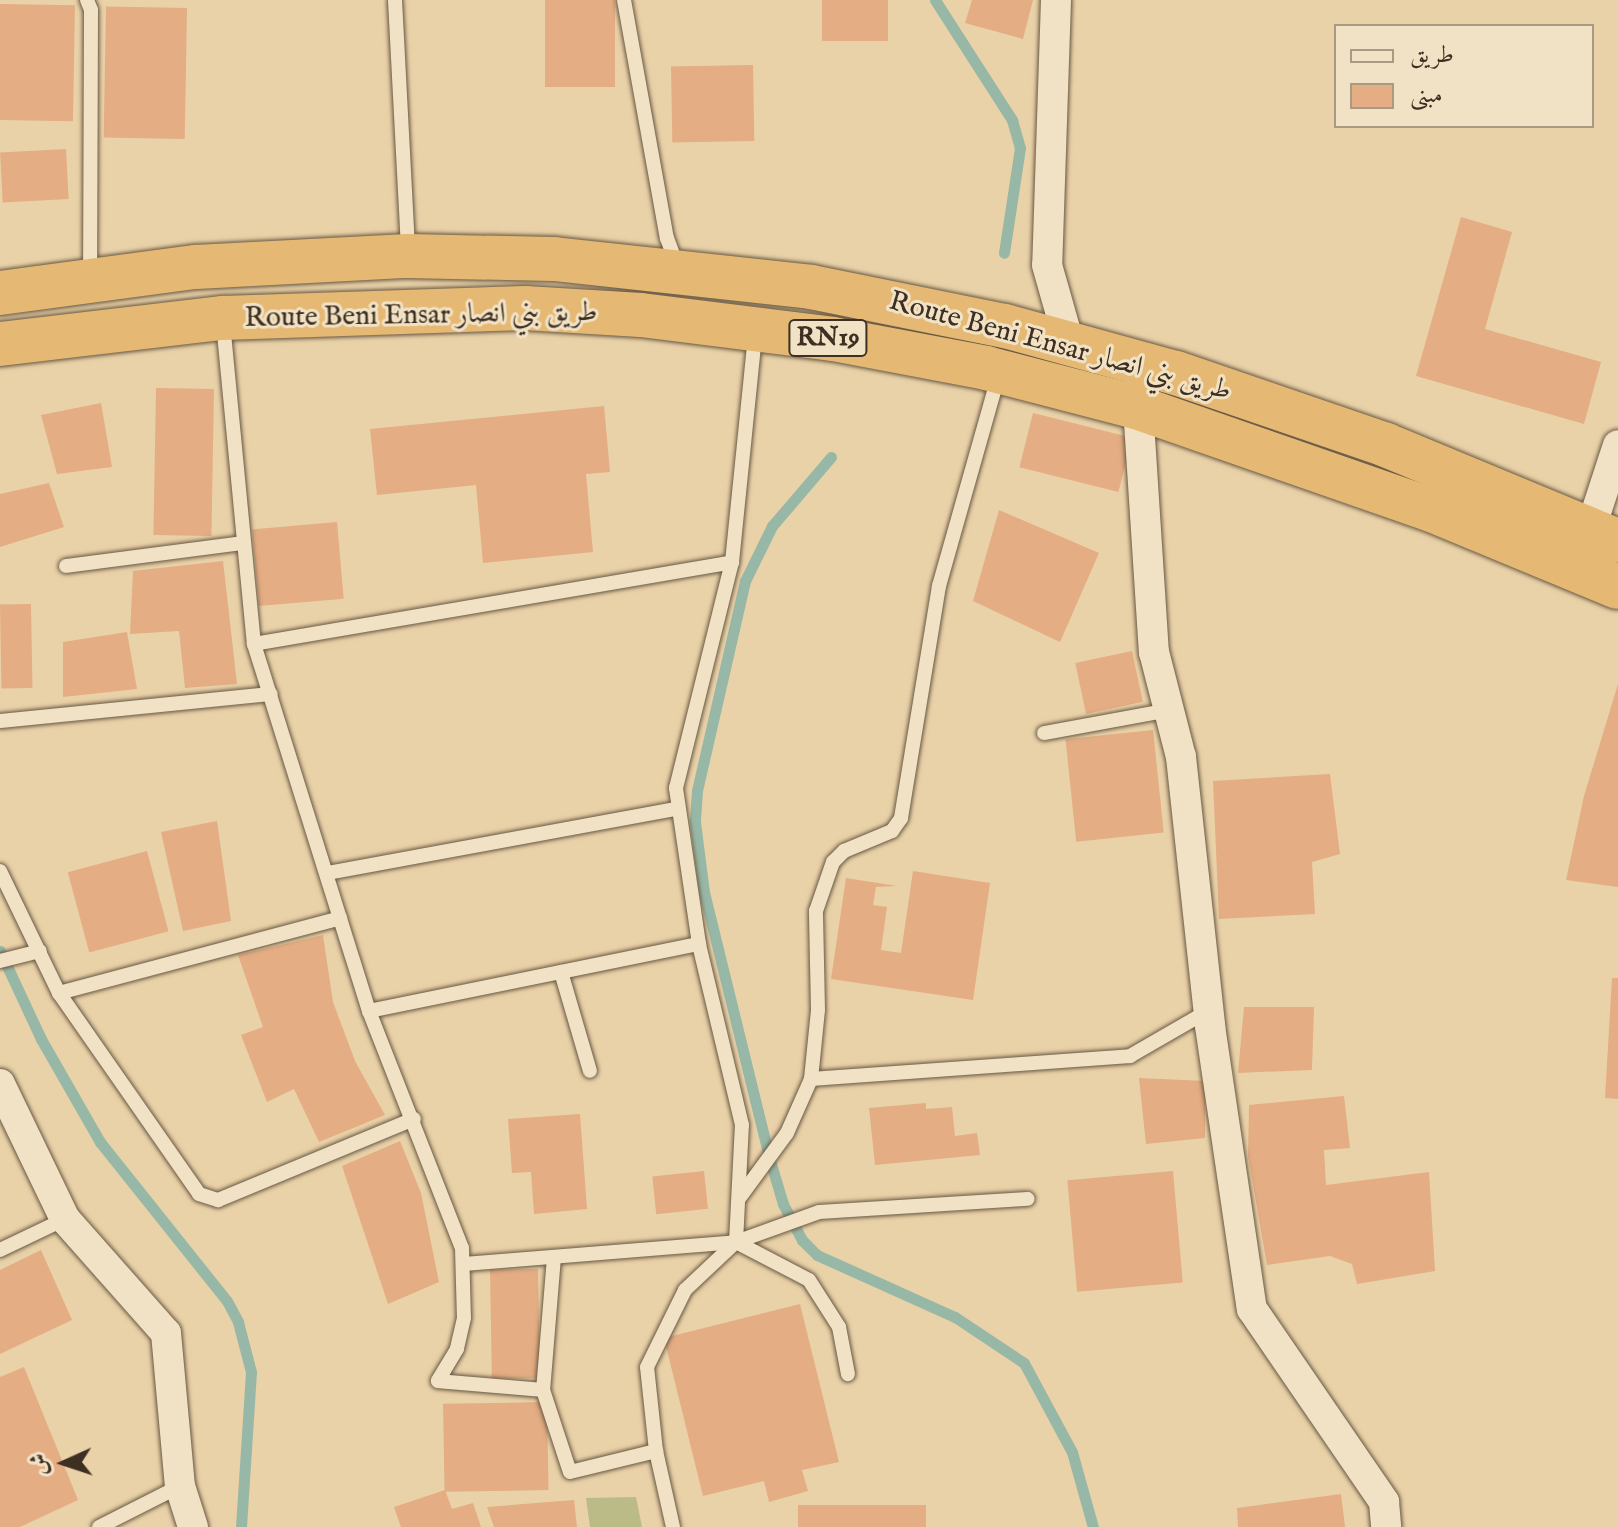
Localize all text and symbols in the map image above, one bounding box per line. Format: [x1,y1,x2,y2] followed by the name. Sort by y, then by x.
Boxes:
[1334,24,1594,128] legend
[1410,40,1454,71] text: طريق
[1410,80,1443,111] text: مبنى
[885,285,1235,409] street label: Route Beni Ensar طريق بني انصار
[244,296,598,336] street label: Route Beni Ensar طريق بني انصار
[788,316,868,360] road number: RN19
[24,1423,104,1503] north arrow
[25,1453,55,1476] text: ش

